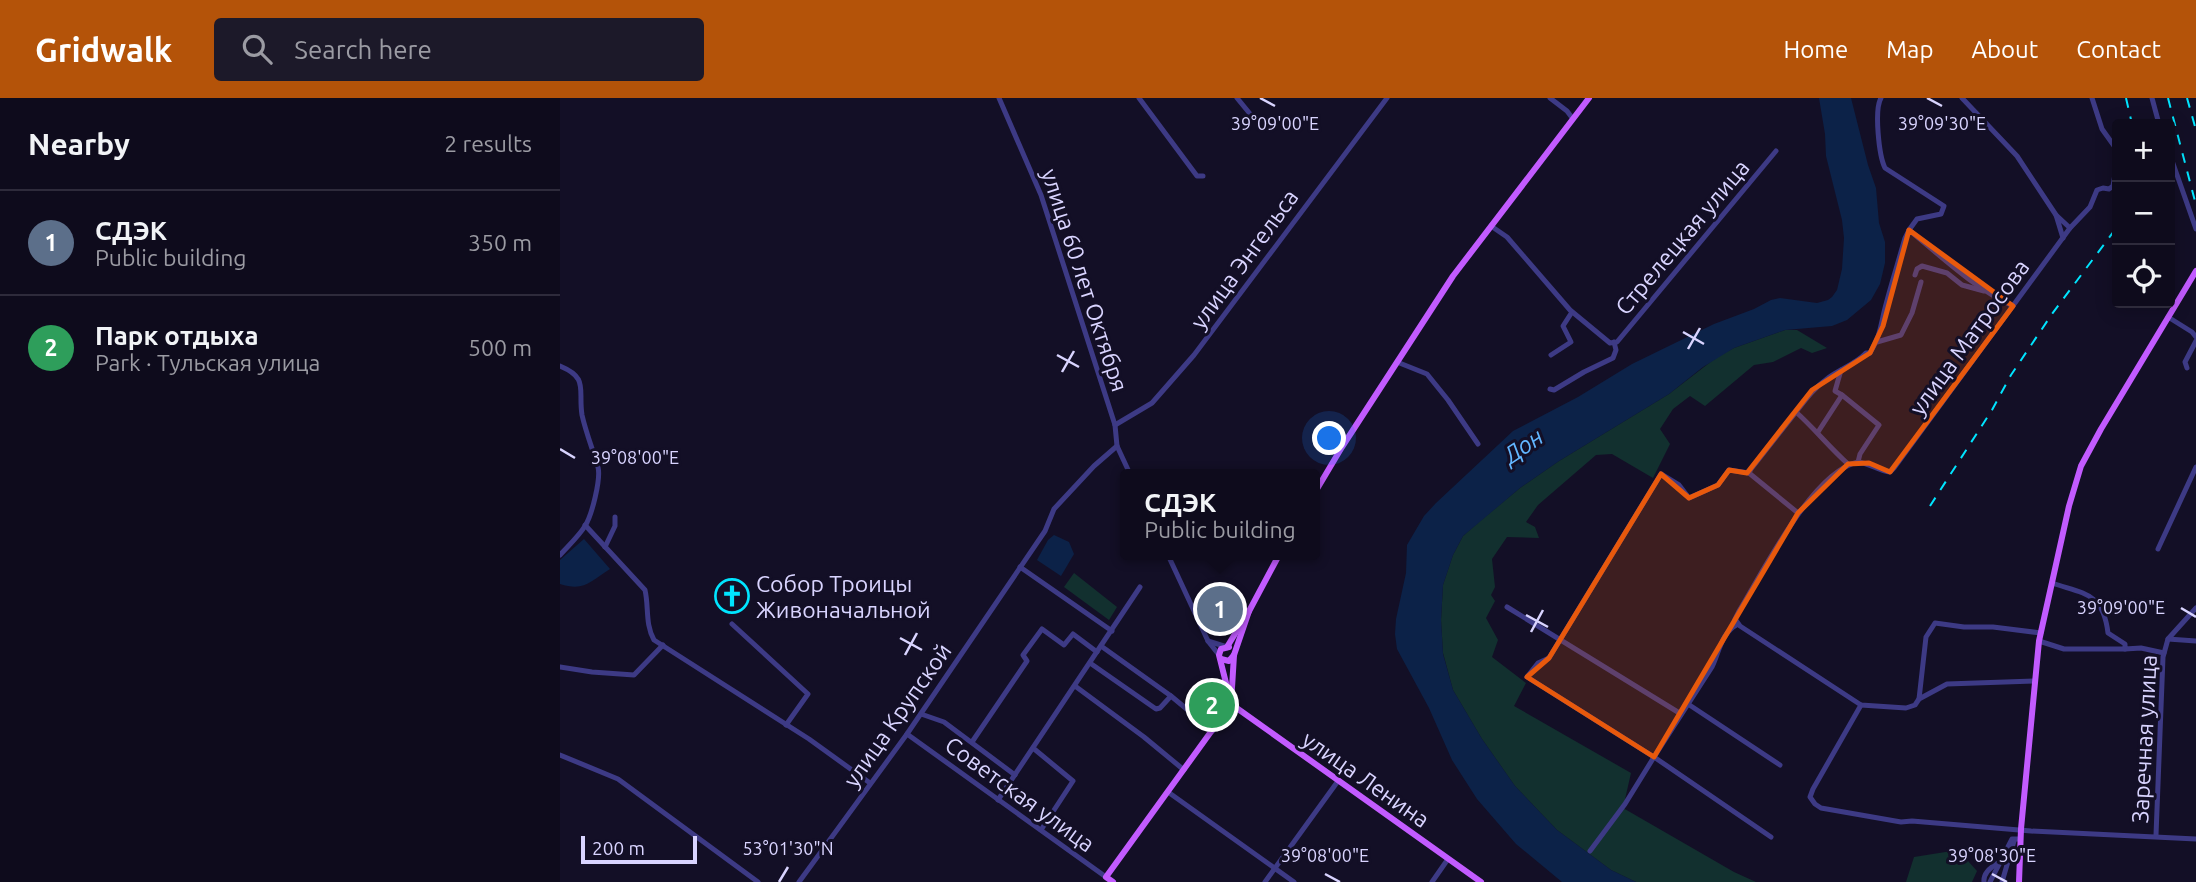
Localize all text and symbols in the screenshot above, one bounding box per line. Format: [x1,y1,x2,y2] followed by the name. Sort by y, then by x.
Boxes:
[214,18,704,81] search box
[238,30,276,68] icon: search
[35,31,172,68] text: Gridwalk
[294,35,432,64] text: Search here
[1783,36,1848,63] text: Home
[1886,36,1933,63] text: Map
[1971,36,2038,63] text: About
[2076,36,2161,63] text: Contact
[1231,113,1319,133] text: 39°09'00"E
[1898,113,1986,133] text: 39°09'30"E
[2112,119,2175,308] map controls
[2112,119,2175,182] button: +
[28,127,130,161] text: Nearby
[444,131,532,156] text: 2 results
[1610,155,1754,319] street label: Стрелецкая улица
[1037,165,1133,395] street label: улица 60 лет Октября
[2112,182,2175,245] button: −
[1185,185,1303,333] street label: улица Энгельса
[95,216,167,245] text: СДЭК
[45,230,57,255] text: 1
[468,230,532,255] text: 350 m
[95,245,247,270] text: Public building
[2112,245,2175,308] button: locate
[1904,255,2034,419] street label: улица Матросова
[95,321,259,350] text: Парк отдыха
[45,335,57,360] text: 2
[468,335,532,360] text: 500 m
[95,350,320,375] text: Park · Тульская улица
[1312,421,1346,455] your location
[1495,423,1548,471] water label: Дон
[591,447,679,467] text: 39°08'00"E
[1120,469,1320,560] popup
[1144,488,1216,517] text: СДЭК
[1144,517,1296,542] text: Public building
[756,571,931,622] place label: Собор Троицы Живоначальной
[713,577,751,615] church icon: Собор Троицы Живоначальной
[1197,583,1243,635] pin: 1
[2077,597,2165,617] text: 39°09'00"E
[838,639,956,791] street label: улица Крупской
[2127,654,2161,824] street label: Заречная улица
[1189,679,1235,731] pin: 2
[1298,726,1434,832] street label: улица Ленина
[941,732,1099,856] street label: Советская улица
[581,833,696,865] scale bar
[592,837,645,859] text: 200 m
[742,838,834,858] text: 53°01'30"N
[1281,845,1369,865] text: 39°08'00"E
[1948,845,2036,865] text: 39°08'30"E

